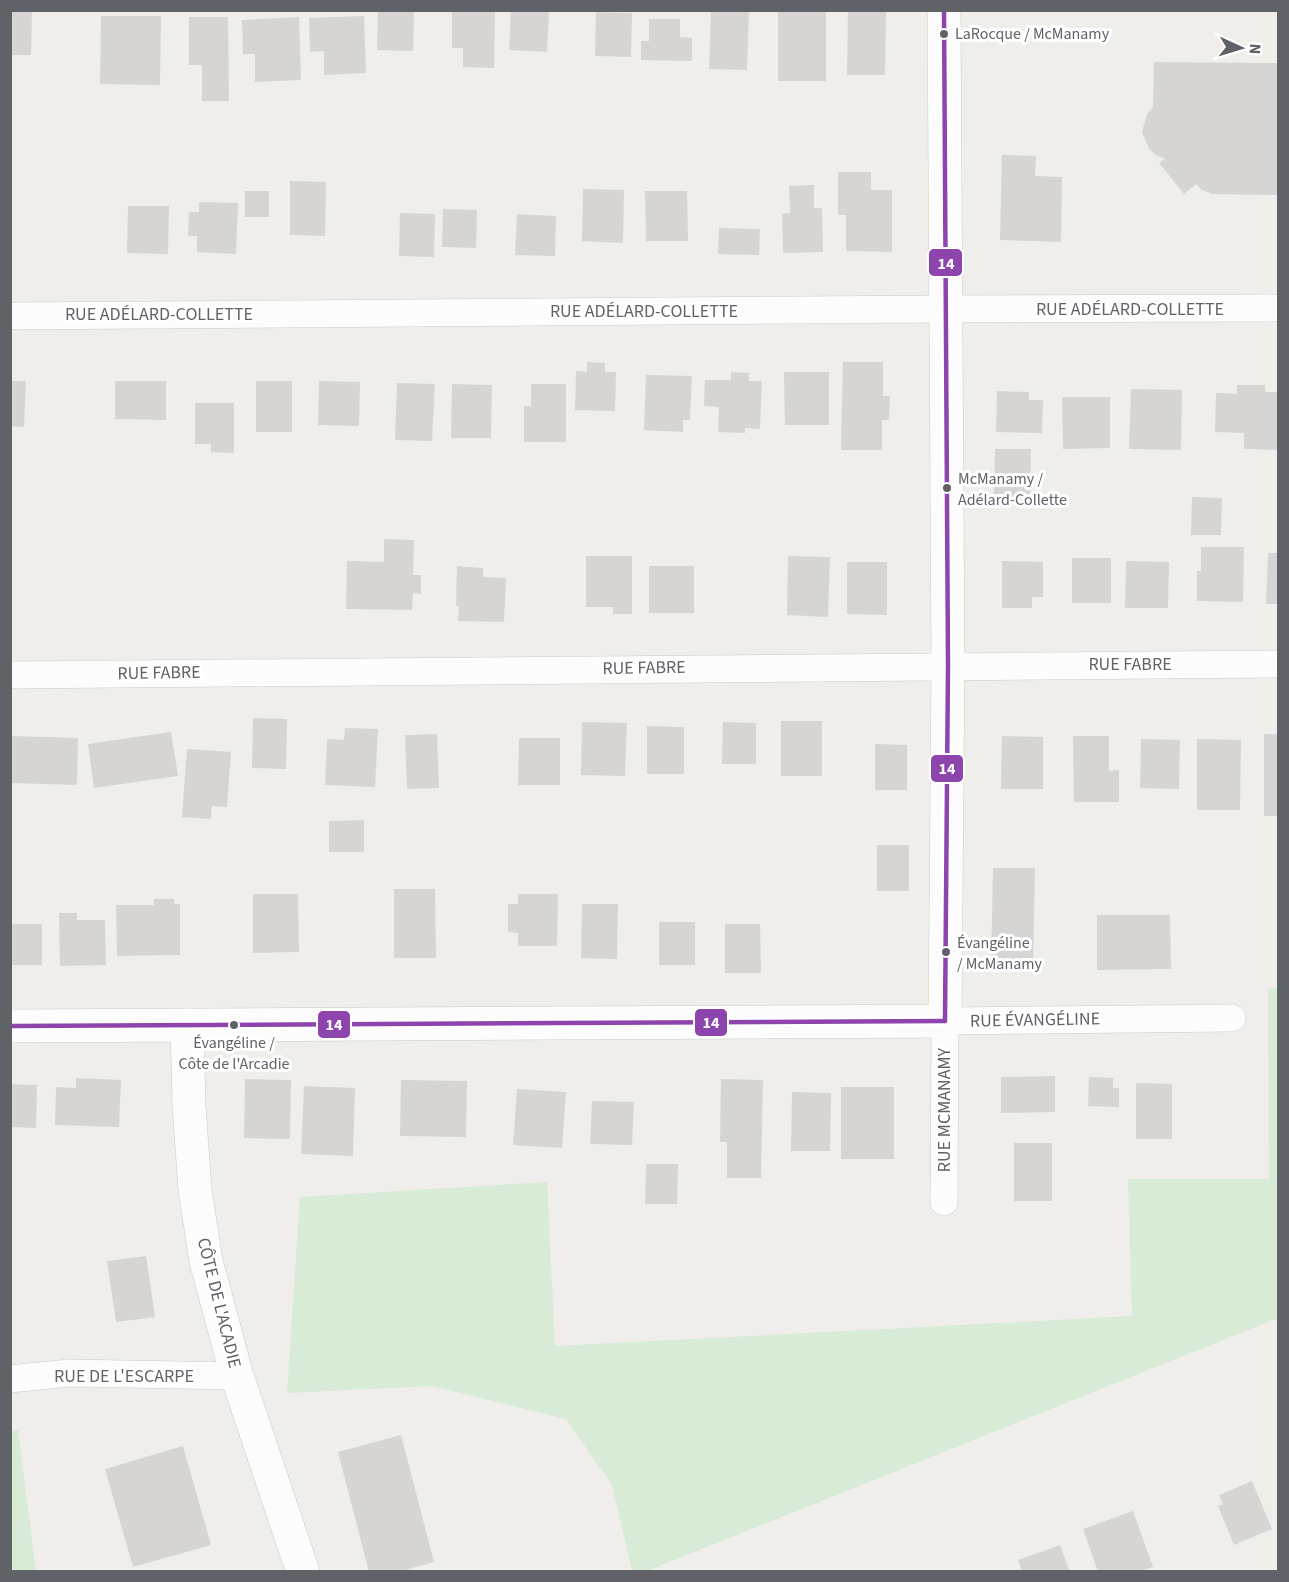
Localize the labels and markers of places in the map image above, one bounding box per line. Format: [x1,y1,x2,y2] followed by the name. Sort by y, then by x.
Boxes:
[955,23,1110,45] place label: LaRocque / McManamy
[938,28,950,40] marker: LaRocque / McManamy
[958,468,1067,511] place label: McManamy / Adélard-Collette
[941,482,953,494] marker: McManamy / Adélard-Collette
[957,932,1043,975] place label: Évangéline / McManamy
[940,946,952,958] marker: Évangéline / McManamy
[228,1019,240,1031] marker: Évangéline / Côte de l'Arcadie
[178,1032,290,1075] place label: Évangéline / Côte de l'Arcadie

